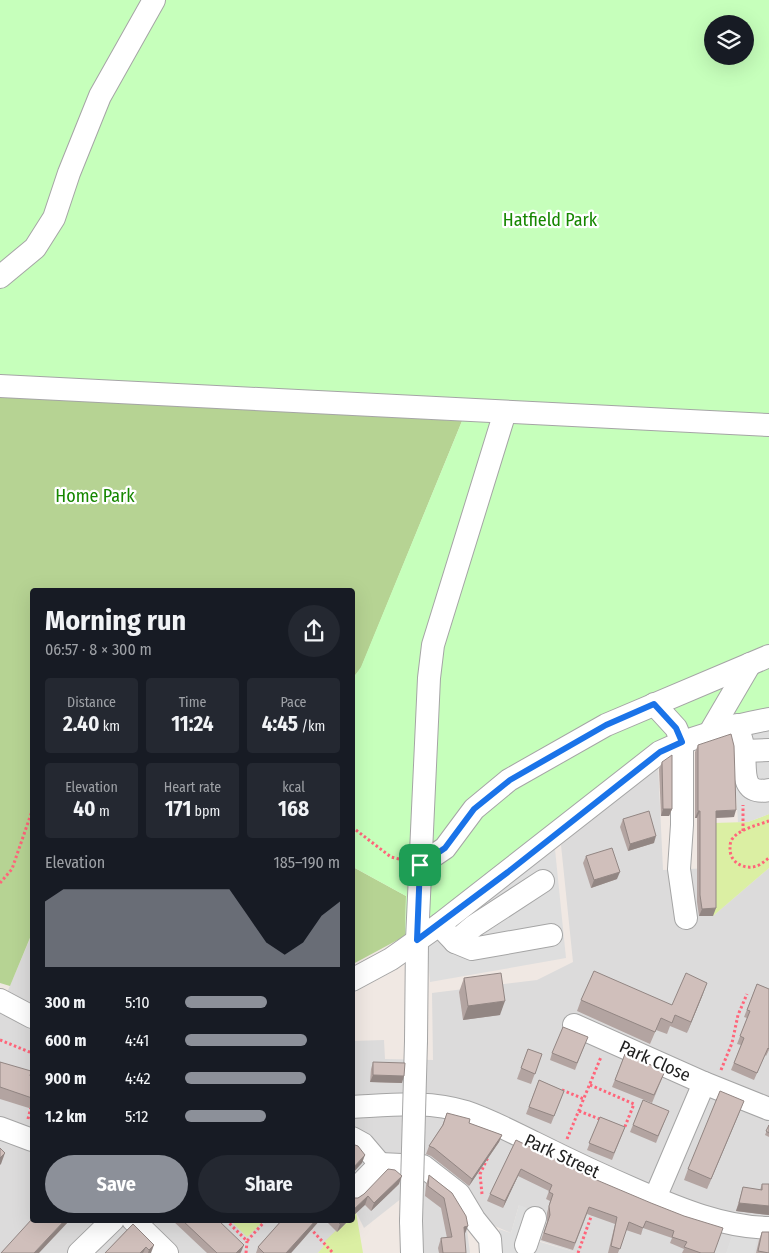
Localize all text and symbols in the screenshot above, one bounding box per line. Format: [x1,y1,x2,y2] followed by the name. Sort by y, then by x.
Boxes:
[704,15,754,65] map controls
[704,15,754,65] button: layers
[503,209,598,231] park label: Hatfield Park
[55,485,135,507] park label: Home Park
[45,604,186,637] text: Morning run
[288,605,340,657] button: share
[45,640,152,659] text: 06:57 · 8 × 300 m
[67,694,116,711] text: Distance
[179,694,206,711] text: Time
[280,694,307,711] text: Pace
[63,711,99,737] text: 2.40
[171,711,214,737] text: 11:24
[262,711,298,737] text: 4:45
[99,718,120,735] text: km
[298,718,325,735] text: /km
[65,779,118,796] text: Elevation
[164,779,221,796] text: Heart rate
[282,779,305,796] text: kcal
[73,796,96,822] text: 40
[165,796,191,822] text: 171
[278,796,309,822] text: 168
[96,803,110,820] text: m
[191,803,220,820] text: bpm
[399,844,441,886] pin
[406,851,434,879] icon: arrive
[45,853,105,872] text: Elevation
[274,853,340,872] text: 185–190 m
[45,993,86,1012] text: 300 m
[125,993,150,1012] text: 5:10
[45,1031,86,1050] text: 600 m
[125,1031,149,1050] text: 4:41
[616,1036,694,1087] street label: Park Close
[45,1069,86,1088] text: 900 m
[125,1069,151,1088] text: 4:42
[45,1107,87,1126] text: 1.2 km
[125,1107,148,1126] text: 5:12
[521,1129,603,1183] street label: Park Street
[45,1155,188,1213] button: Save
[198,1155,340,1213] button: Share

